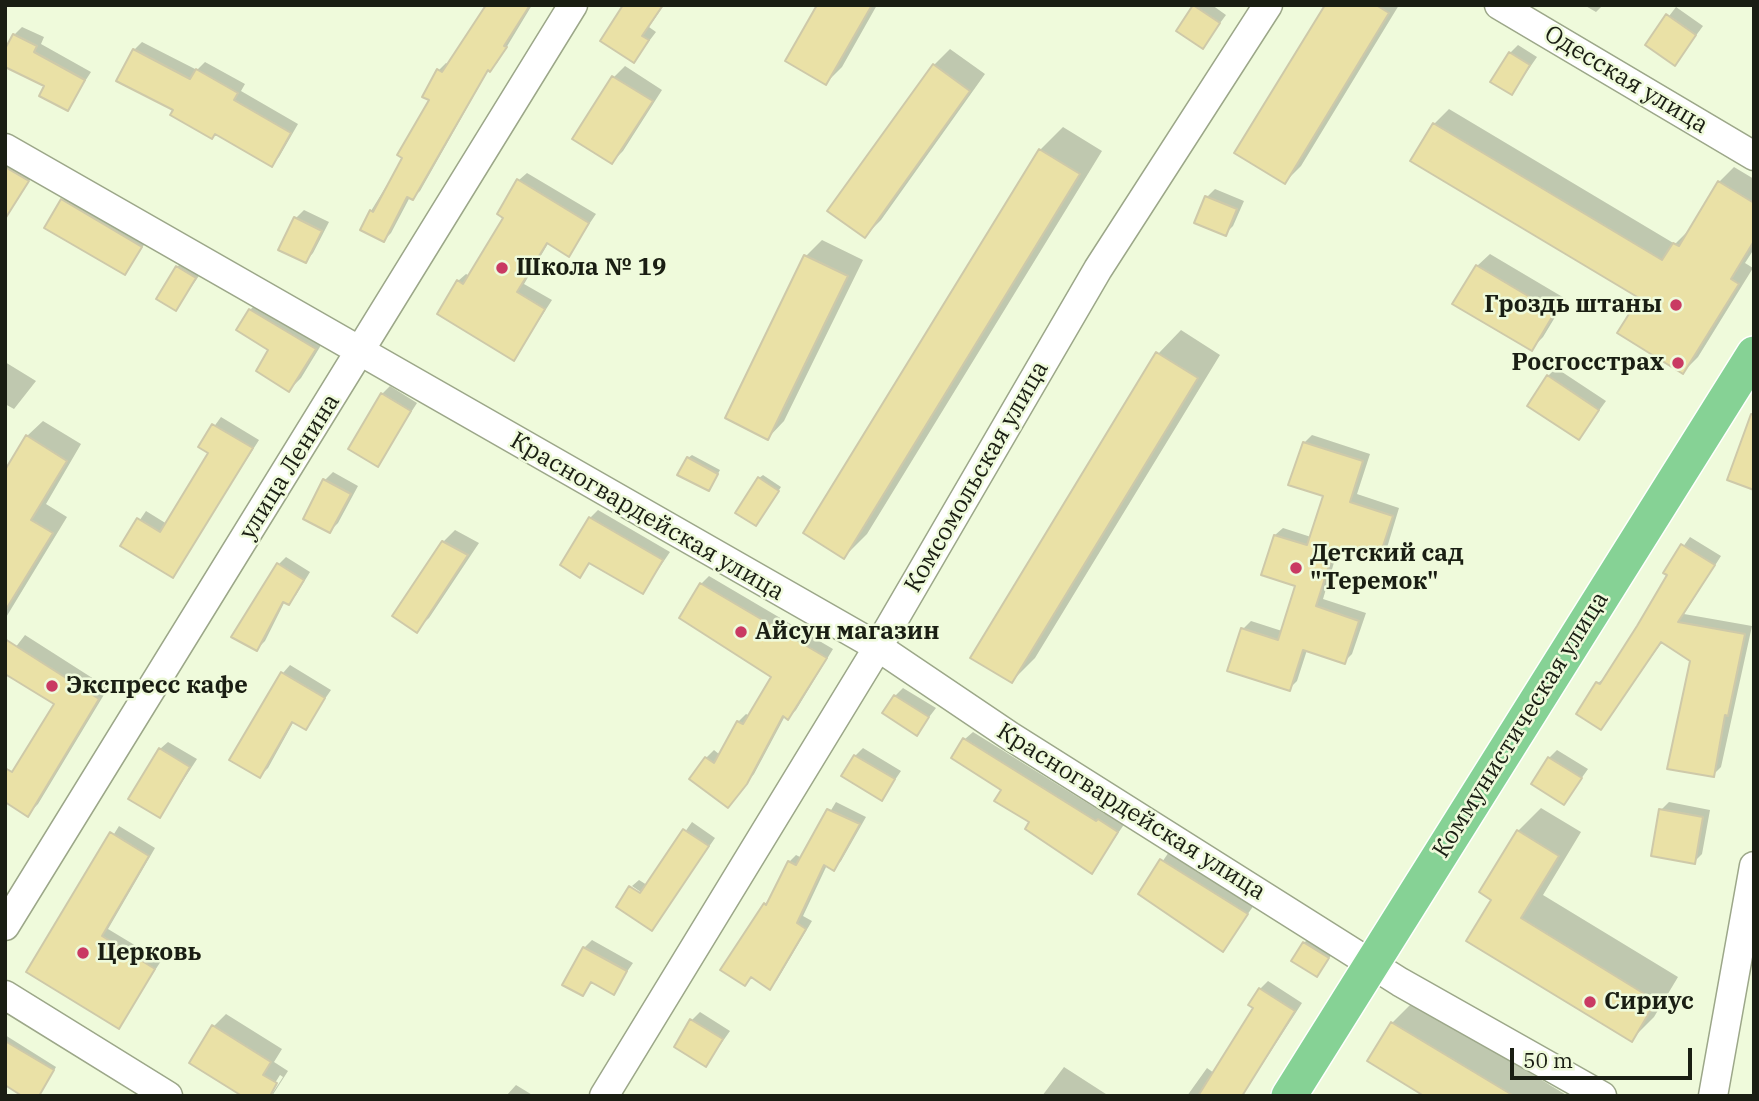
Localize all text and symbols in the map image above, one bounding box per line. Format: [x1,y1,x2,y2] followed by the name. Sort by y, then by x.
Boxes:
[1539,20,1713,140] street label: Одесская улица
[516,254,666,282] place label: Школа № 19
[494,260,510,276] marker: Школа № 19
[1484,291,1662,319] place label: Гроздь штаны
[1668,297,1684,313] marker: Гроздь штаны
[1511,349,1664,377] place label: Росгосстрах
[1670,355,1686,371] marker: Росгосстрах
[899,356,1055,598] street label: Комсомольская улица
[234,389,346,545] street label: улица Ленина
[505,427,789,607] street label: Красногвардейская улица
[1310,540,1464,596] place label: Детский сад "Теремок"
[1288,560,1304,576] marker: Детский сад "Теремок"
[1427,587,1615,863] street label: Коммунистическая улица
[755,618,940,646] place label: Айсун магазин
[733,624,749,640] marker: Айсун магазин
[66,672,248,700] place label: Экспресс кафе
[44,678,60,694] marker: Экспресс кафе
[991,717,1271,907] street label: Красногвардейская улица
[97,939,201,967] place label: Церковь
[75,945,91,961] marker: Церковь
[1604,988,1694,1016] place label: Сириус
[1582,994,1598,1010] marker: Сириус
[1514,1034,1696,1078] scale bar
[1523,1046,1573,1074] text: 50 m

